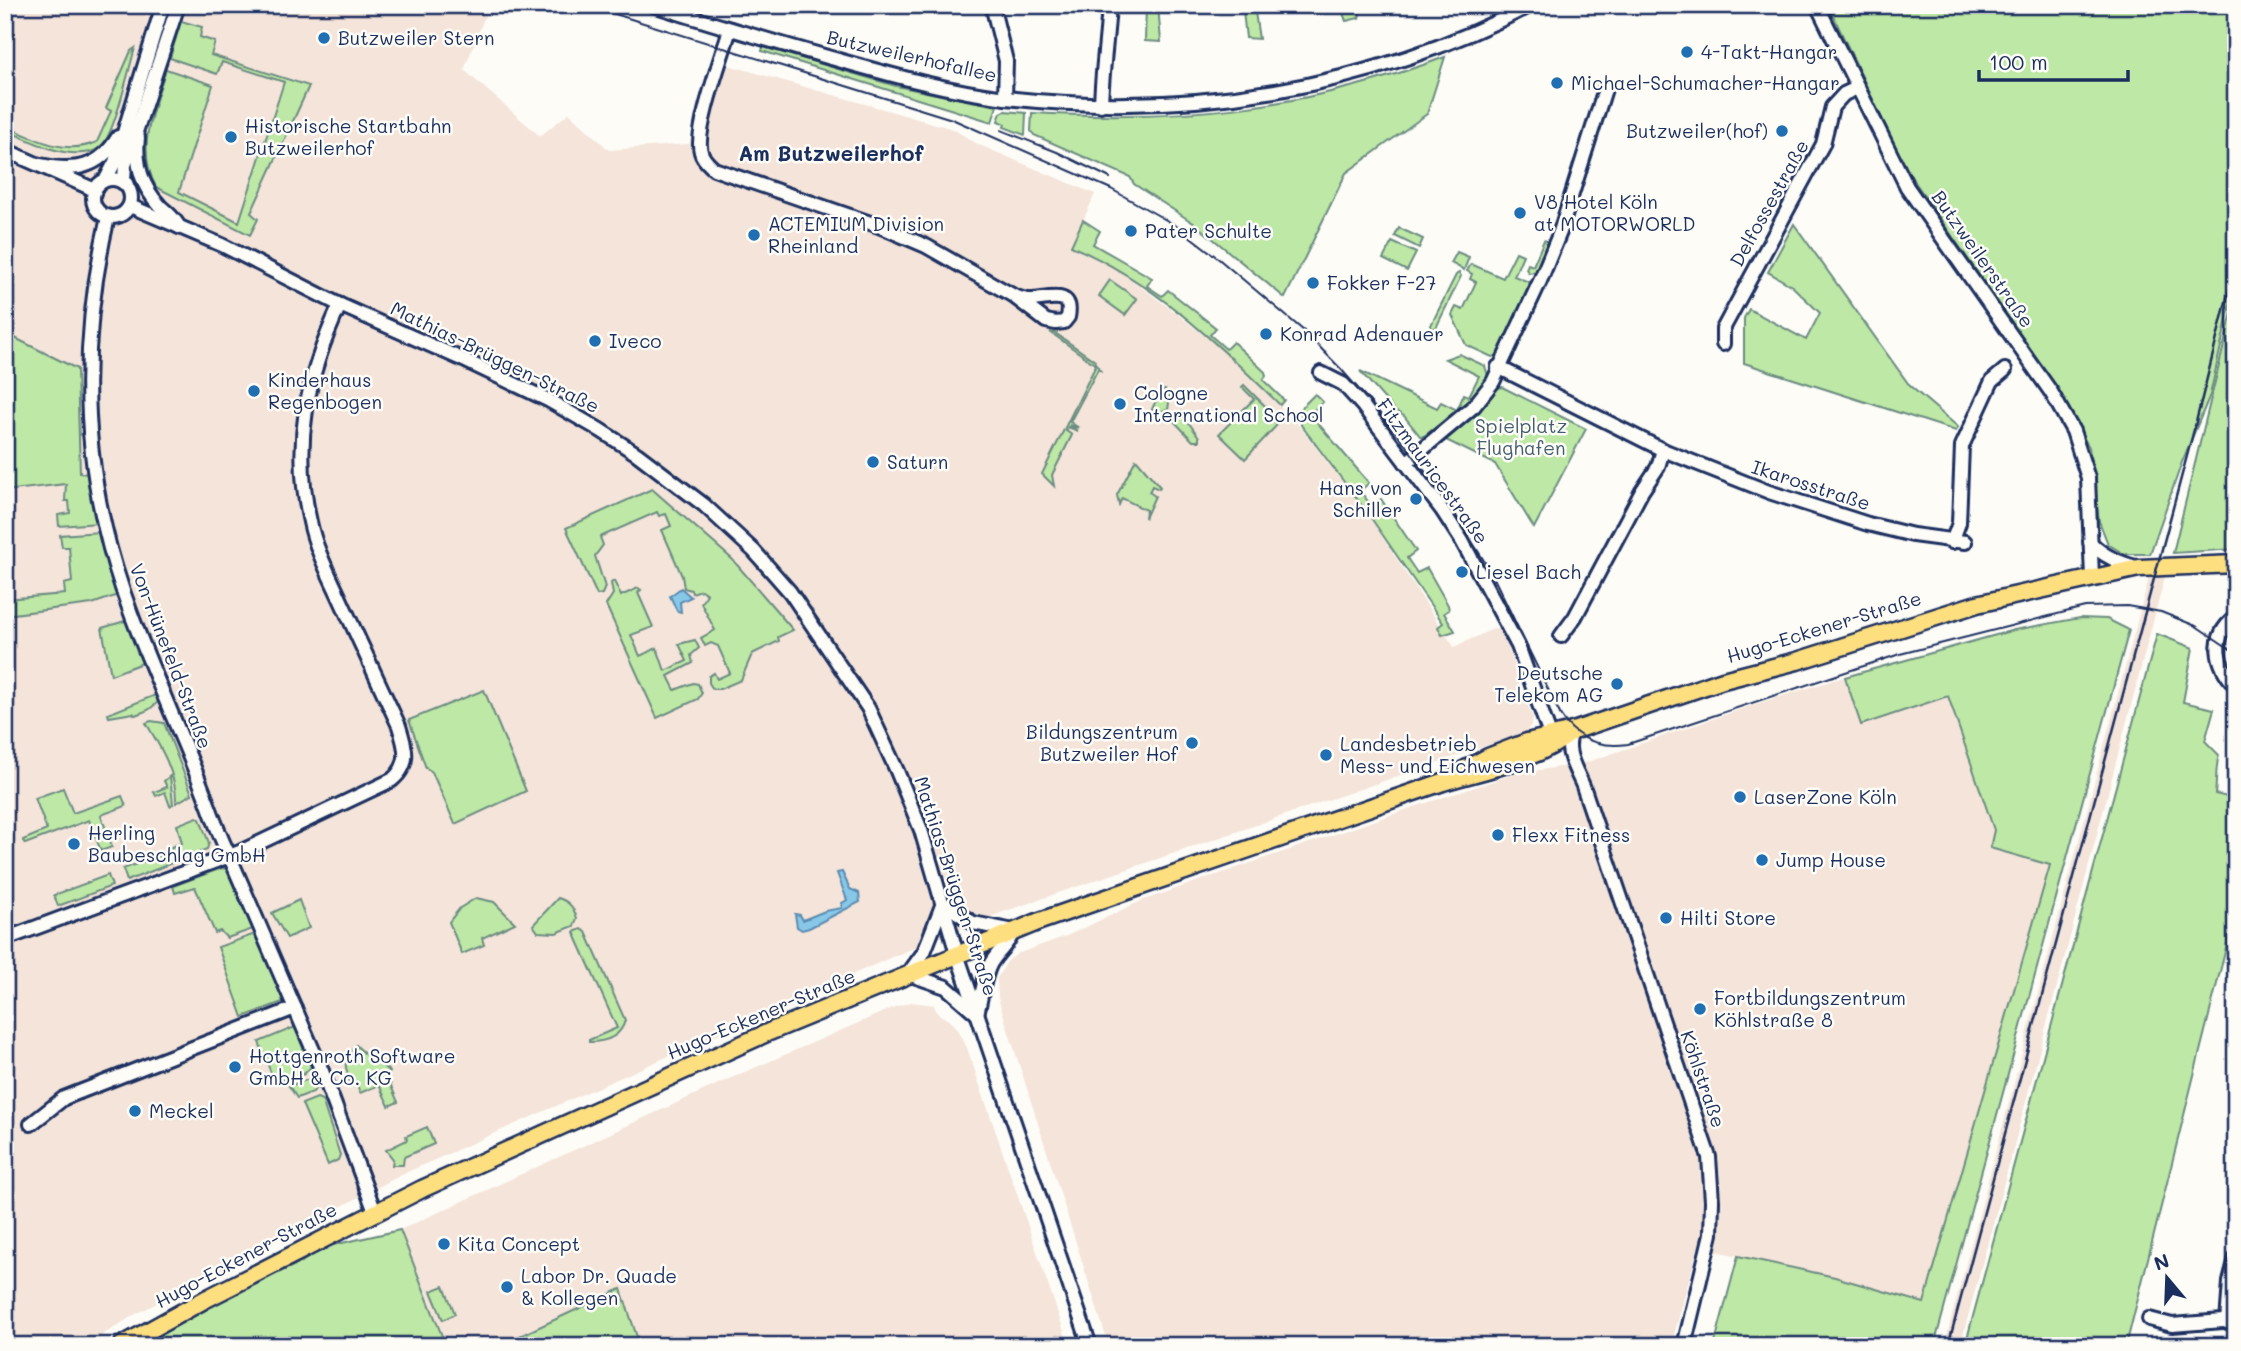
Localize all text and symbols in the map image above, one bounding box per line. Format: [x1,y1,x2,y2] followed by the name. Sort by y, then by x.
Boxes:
[825,24,1000,87] street label: Butzweilerhofallee
[338,25,494,50] place label: Butzweiler Stern
[316,30,332,46] marker: Butzweiler Stern
[1979,38,2127,82] scale bar
[1701,39,1837,64] place label: 4-Takt-Hangar
[1679,44,1695,60] marker: 4-Takt-Hangar
[1989,48,2048,75] text: 100 m
[1571,70,1840,95] place label: Michael-Schumacher-Hangar
[1549,75,1565,91] marker: Michael-Schumacher-Hangar
[245,113,452,160] place label: Historische Startbahn Butzweilerhof
[1626,118,1768,143] place label: Butzweiler(hof)
[1774,123,1790,139] marker: Butzweiler(hof)
[223,129,239,145] marker: Historische Startbahn Butzweilerhof
[1723,135,1814,271] street label: Delfossestraße
[738,139,925,166] district label: Am Butzweilerhof
[1927,185,2040,332] street label: Butzweilerstraße
[1534,189,1695,236] place label: V8 Hotel Köln at MOTORWORLD
[1512,205,1528,221] marker: V8 Hotel Köln at MOTORWORLD
[768,211,944,258] place label: ACTEMIUM Division Rheinland
[1145,218,1272,243] place label: Pater Schulte
[1123,223,1139,239] marker: Pater Schulte
[746,227,762,243] marker: ACTEMIUM Division Rheinland
[1327,270,1436,295] place label: Fokker F-27
[1305,275,1321,291] marker: Fokker F-27
[387,295,604,418] street label: Mathias-Brüggen-Straße
[1280,321,1444,346] place label: Konrad Adenauer
[1258,326,1274,342] marker: Konrad Adenauer
[609,328,662,353] place label: Iveco
[587,333,603,349] marker: Iveco
[268,367,382,414] place label: Kinderhaus Regenbogen
[1134,380,1323,427] place label: Cologne International School
[246,383,262,399] marker: Kinderhaus Regenbogen
[1372,393,1495,548] street label: Fitzmauricestraße
[1112,396,1128,412] marker: Cologne International School
[1475,413,1567,460] park label: Spielplatz Flughafen
[887,449,948,474] place label: Saturn
[865,454,881,470] marker: Saturn
[1749,454,1874,515] street label: Ikarosstraße
[1319,475,1402,522] place label: Hans von Schiller
[1408,491,1424,507] marker: Hans von Schiller
[1476,559,1581,584] place label: Liesel Bach
[125,560,218,752] street label: Von-Hünefeld-Straße
[1454,564,1470,580] marker: Liesel Bach
[1723,585,1924,668] street label: Hugo-Eckener-Straße
[1494,660,1603,707] place label: Deutsche Telekom AG
[1609,676,1625,692] marker: Deutsche Telekom AG
[1026,719,1179,766] place label: Bildungszentrum Butzweiler Hof
[1340,731,1535,778] place label: Landesbetrieb Mess- und Eichwesen
[1184,735,1200,751] marker: Bildungszentrum Butzweiler Hof
[1318,747,1334,763] marker: Landesbetrieb Mess- und Eichwesen
[909,773,1004,999] street label: Mathias-Brüggen-Straße
[1754,784,1897,809] place label: LaserZone Köln
[1732,789,1748,805] marker: LaserZone Köln
[88,820,266,867] place label: Herling Baubeschlag GmbH
[1512,822,1630,847] place label: Flexx Fitness
[1490,827,1506,843] marker: Flexx Fitness
[66,836,82,852] marker: Herling Baubeschlag GmbH
[1776,847,1886,872] place label: Jump House
[1754,852,1770,868] marker: Jump House
[1680,905,1776,930] place label: Hilti Store
[1658,910,1674,926] marker: Hilti Store
[663,963,859,1065] street label: Hugo-Eckener-Straße
[1714,985,1906,1032] place label: Fortbildungszentrum Köhlstraße 8
[1692,1001,1708,1017] marker: Fortbildungszentrum Köhlstraße 8
[1675,1027,1732,1131] street label: Köhlstraße
[249,1043,455,1090] place label: Hottgenroth Software GmbH & Co. KG
[227,1059,243,1075] marker: Hottgenroth Software GmbH & Co. KG
[149,1098,214,1123] place label: Meckel
[127,1103,143,1119] marker: Meckel
[151,1196,341,1313] street label: Hugo-Eckener-Straße
[458,1231,580,1256] place label: Kita Concept
[436,1236,452,1252] marker: Kita Concept
[2132,1242,2202,1312] north arrow
[2150,1247,2172,1276] text: N
[521,1263,677,1310] place label: Labor Dr. Quade & Kollegen
[499,1279,515,1295] marker: Labor Dr. Quade & Kollegen

